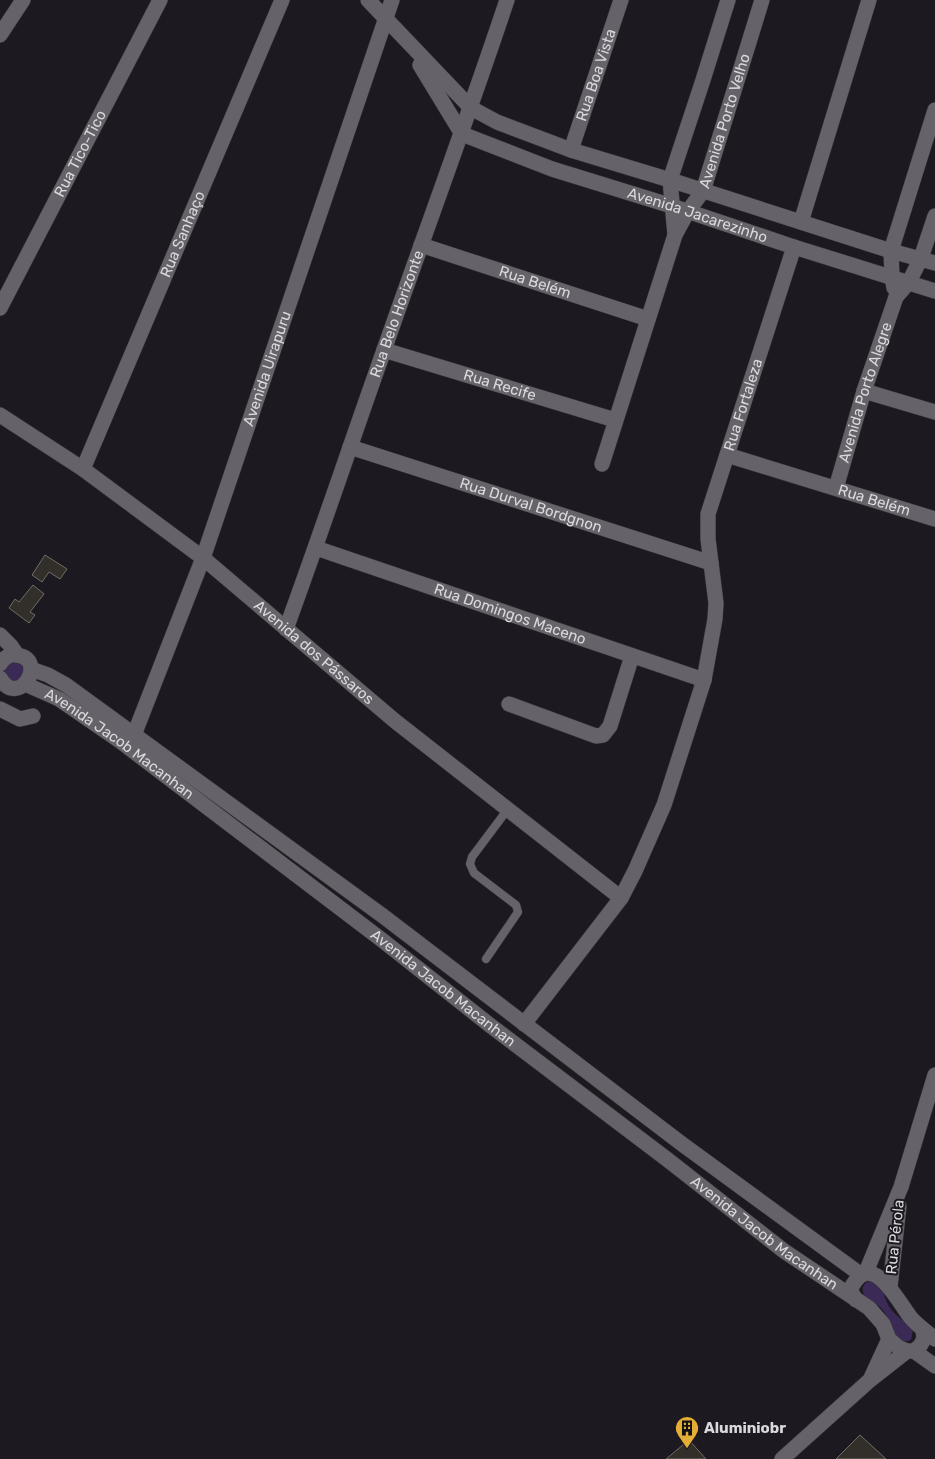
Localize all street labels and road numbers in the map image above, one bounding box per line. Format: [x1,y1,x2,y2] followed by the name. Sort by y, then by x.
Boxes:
[572,27,620,124] street label: Rua Boa Vista
[695,51,754,191] street label: Avenida Porto Velho
[50,107,110,200] street label: Rua Tico-Tico
[625,184,770,246] street label: Avenida Jacarezinho
[156,188,209,280] street label: Rua Sanhaço
[366,248,428,380] street label: Rua Belo Horizonte
[497,262,573,302] street label: Rua Belém
[239,309,295,428] street label: Avenida Uirapuru
[835,320,896,465] street label: Avenida Porto Alegre
[720,356,766,453] street label: Rua Fortaleza
[461,366,538,405] street label: Rua Recife
[457,474,604,536] street label: Rua Durval Bordgnon
[836,481,913,520] street label: Rua Belém
[432,580,588,648] street label: Rua Domingos Maceno
[250,596,378,708] street label: Avenida dos Pássaros
[42,685,197,803] street label: Avenida Jacob Macanhan
[367,926,519,1050] street label: Avenida Jacob Macanhan
[687,1172,841,1294] street label: Avenida Jacob Macanhan
[882,1199,908,1275] street label: Rua Pérola

